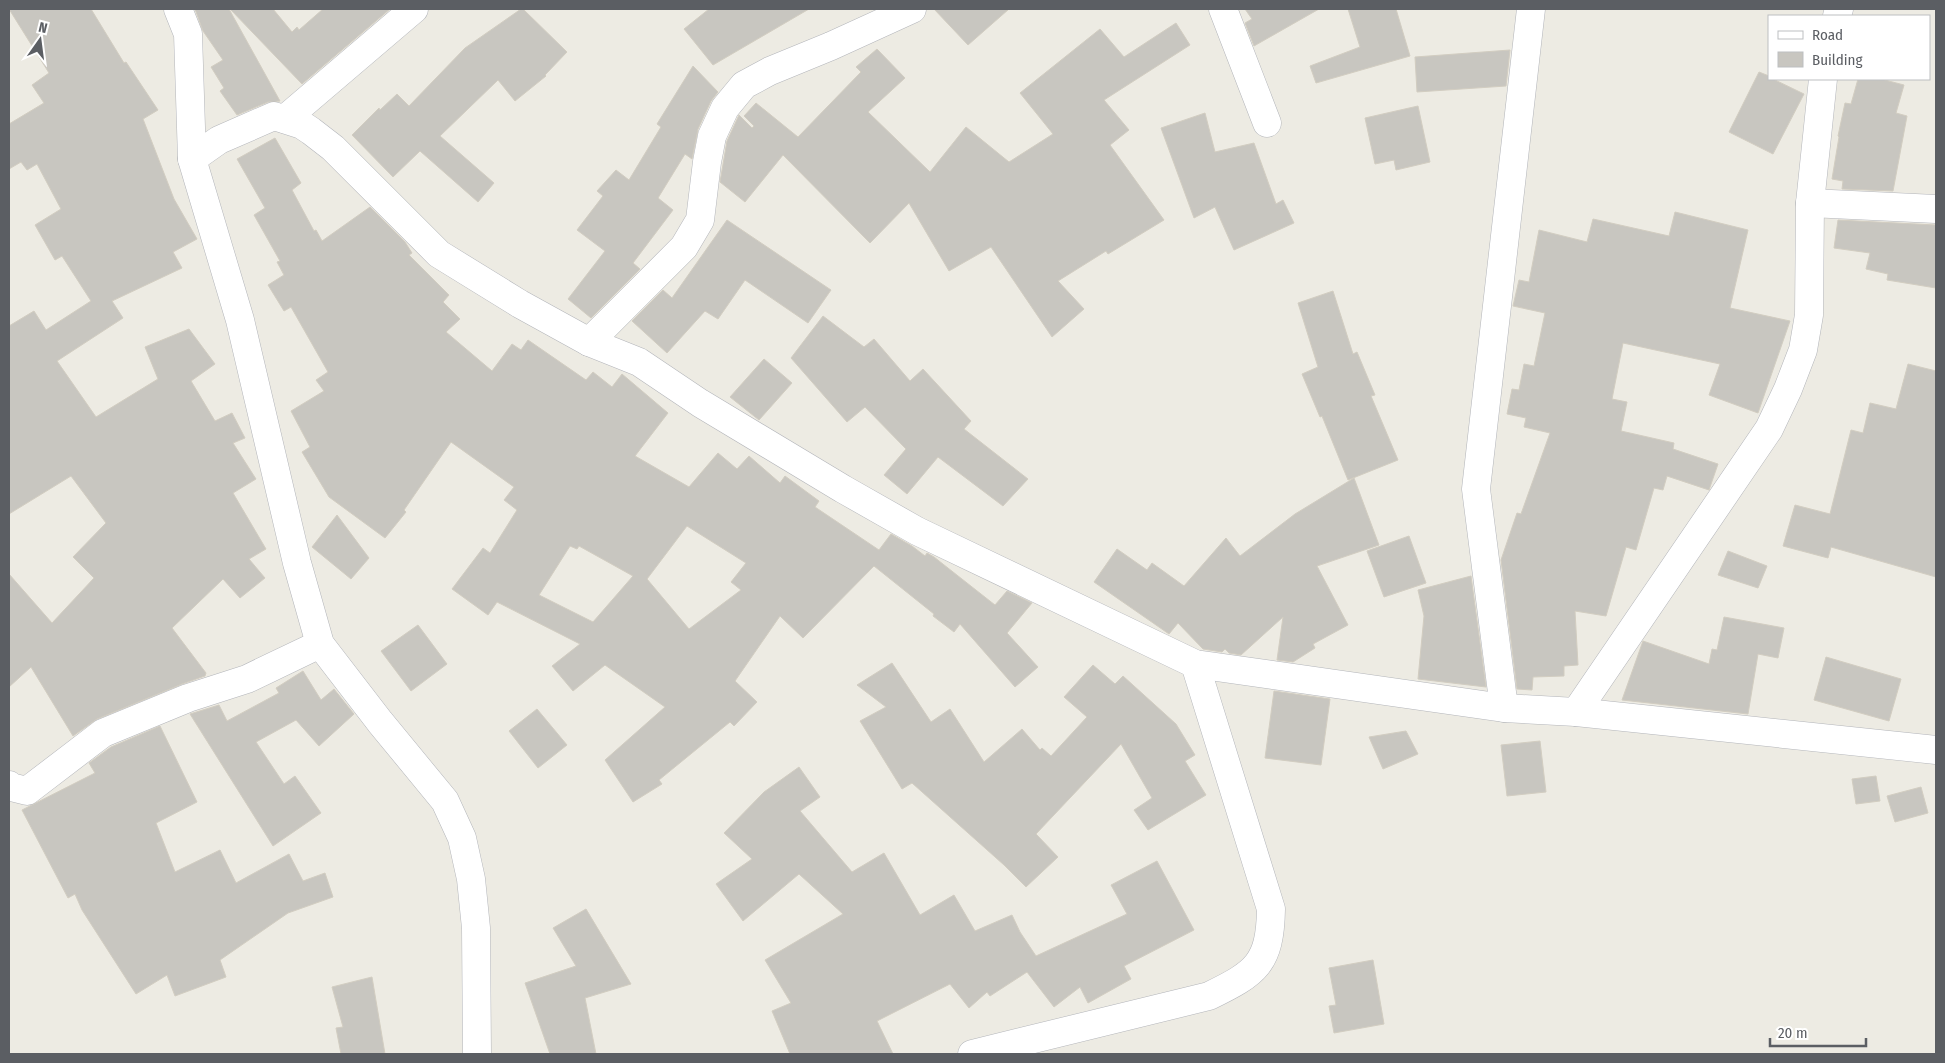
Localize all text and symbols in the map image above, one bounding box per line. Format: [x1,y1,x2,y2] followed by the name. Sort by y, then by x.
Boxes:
[15,15,65,65] north arrow
[1768,15,1930,80] legend
[37,19,49,37] text: N
[1812,26,1843,44] text: Road
[1812,51,1863,69] text: Building
[1770,1016,1866,1048] scale bar
[1778,1024,1808,1042] text: 20 m

